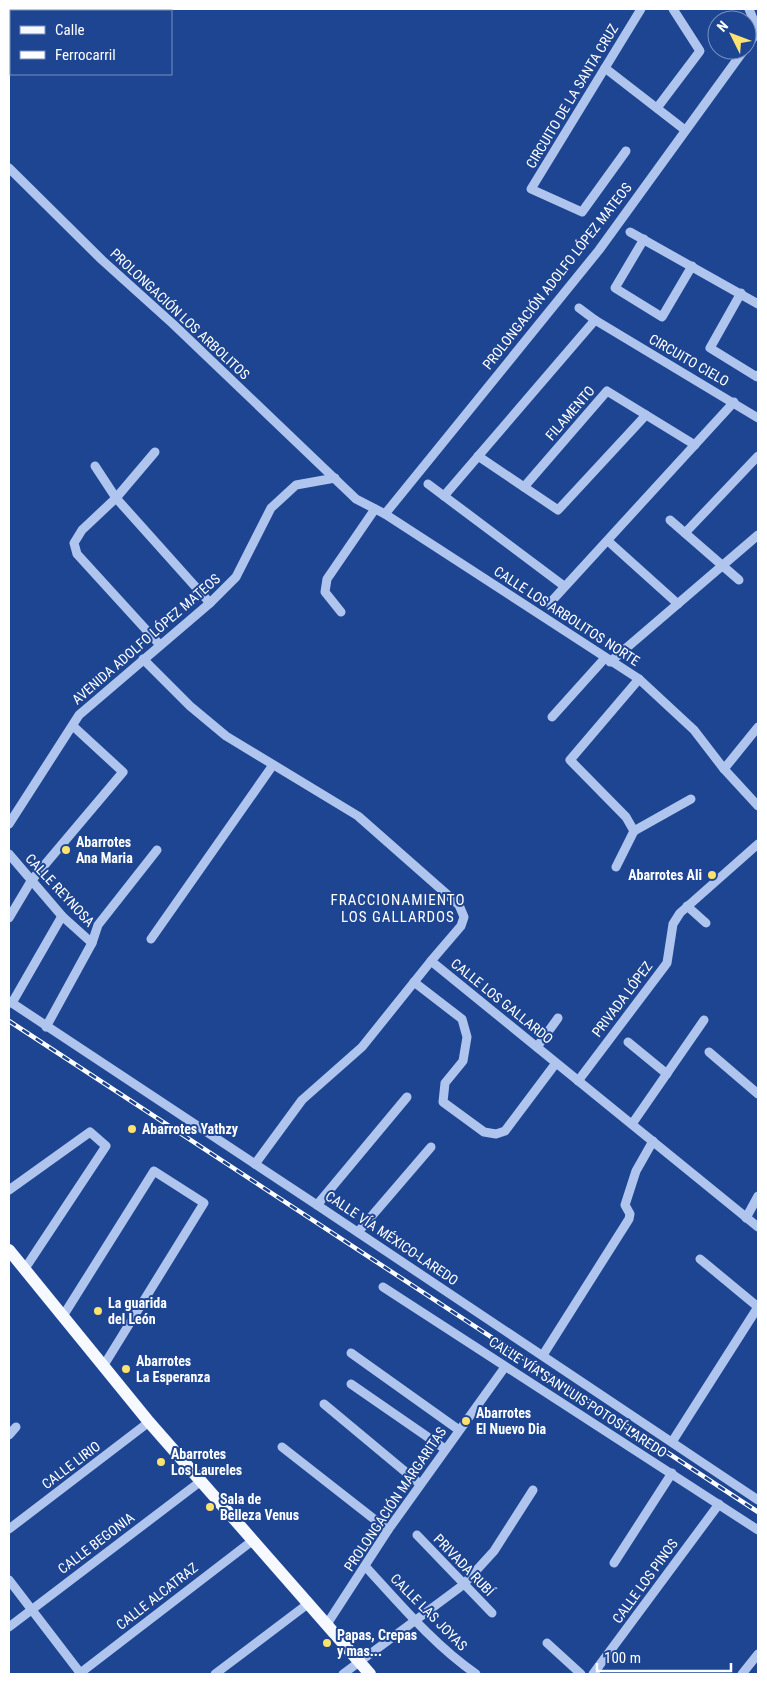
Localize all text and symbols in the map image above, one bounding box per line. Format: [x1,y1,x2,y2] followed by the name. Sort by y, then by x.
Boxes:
[10,10,172,75] legend
[707,10,757,60] north arrow
[714,18,731,35] text: N
[55,21,85,39] text: Calle
[523,21,621,171] street label: CIRCUITO DE LA SANTA CRUZ
[55,46,116,64] text: Ferrocarril
[478,179,635,372] street label: PROLONGACIÓN ADOLFO LÓPEZ MATEOS
[107,245,254,383] street label: PROLONGACIÓN LOS ARBOLITOS
[646,331,732,389] street label: CIRCUITO CIELO
[542,383,598,443] street label: FILAMENTO
[491,563,643,669] street label: CALLE LOS ARBOLITOS NORTE
[68,570,223,708] street label: AVENIDA ADOLFO LÓPEZ MATEOS
[76,834,133,866] place label: Abarrotes Ana Maria
[60,844,72,856] marker: Abarrotes Ana Maria
[22,850,98,930] street label: CALLE REYNOSA
[628,867,702,883] place label: Abarrotes Ali
[706,869,718,881] marker: Abarrotes Ali
[331,891,465,926] district label: FRACCIONAMIENTO LOS GALLARDOS
[448,955,556,1047] street label: CALLE LOS GALLARDO
[588,958,655,1040] street label: PRIVADA LÓPEZ
[142,1121,239,1137] place label: Abarrotes Yathzy
[126,1123,138,1135] marker: Abarrotes Yathzy
[323,1187,462,1288] street label: CALLE VÍA MÉXICO-LAREDO
[108,1295,167,1327] place label: La guarida del León
[92,1305,104,1317] marker: La guarida del León
[486,1333,671,1461] street label: CALLE VÍA SAN LUIS POTOSÍ-LAREDO
[136,1353,211,1385] place label: Abarrotes La Esperanza
[120,1363,132,1375] marker: Abarrotes La Esperanza
[476,1405,546,1437] place label: Abarrotes El Nuevo Dia
[460,1415,472,1427] marker: Abarrotes El Nuevo Dia
[340,1423,449,1574] street label: PROLONGACIÓN MARGARITAS
[39,1438,103,1492] street label: CALLE LIRIO
[171,1446,242,1478] place label: Abarrotes Los Laureles
[155,1456,167,1468] marker: Abarrotes Los Laureles
[220,1491,299,1523] place label: Sala de Belleza Venus
[204,1501,216,1513] marker: Sala de Belleza Venus
[55,1509,137,1577] street label: CALLE BEGONIA
[431,1530,498,1600] street label: PRIVADA RUBÍ
[609,1536,681,1626] street label: CALLE LOS PINOS
[113,1559,201,1633] street label: CALLE ALCATRAZ
[387,1570,471,1654] street label: CALLE LAS JOYAS
[337,1627,417,1659] place label: Papas, Crepas y mas...
[321,1637,333,1649] marker: Papas, Crepas y mas...
[597,1640,731,1672] scale bar
[604,1649,641,1667] text: 100 m

